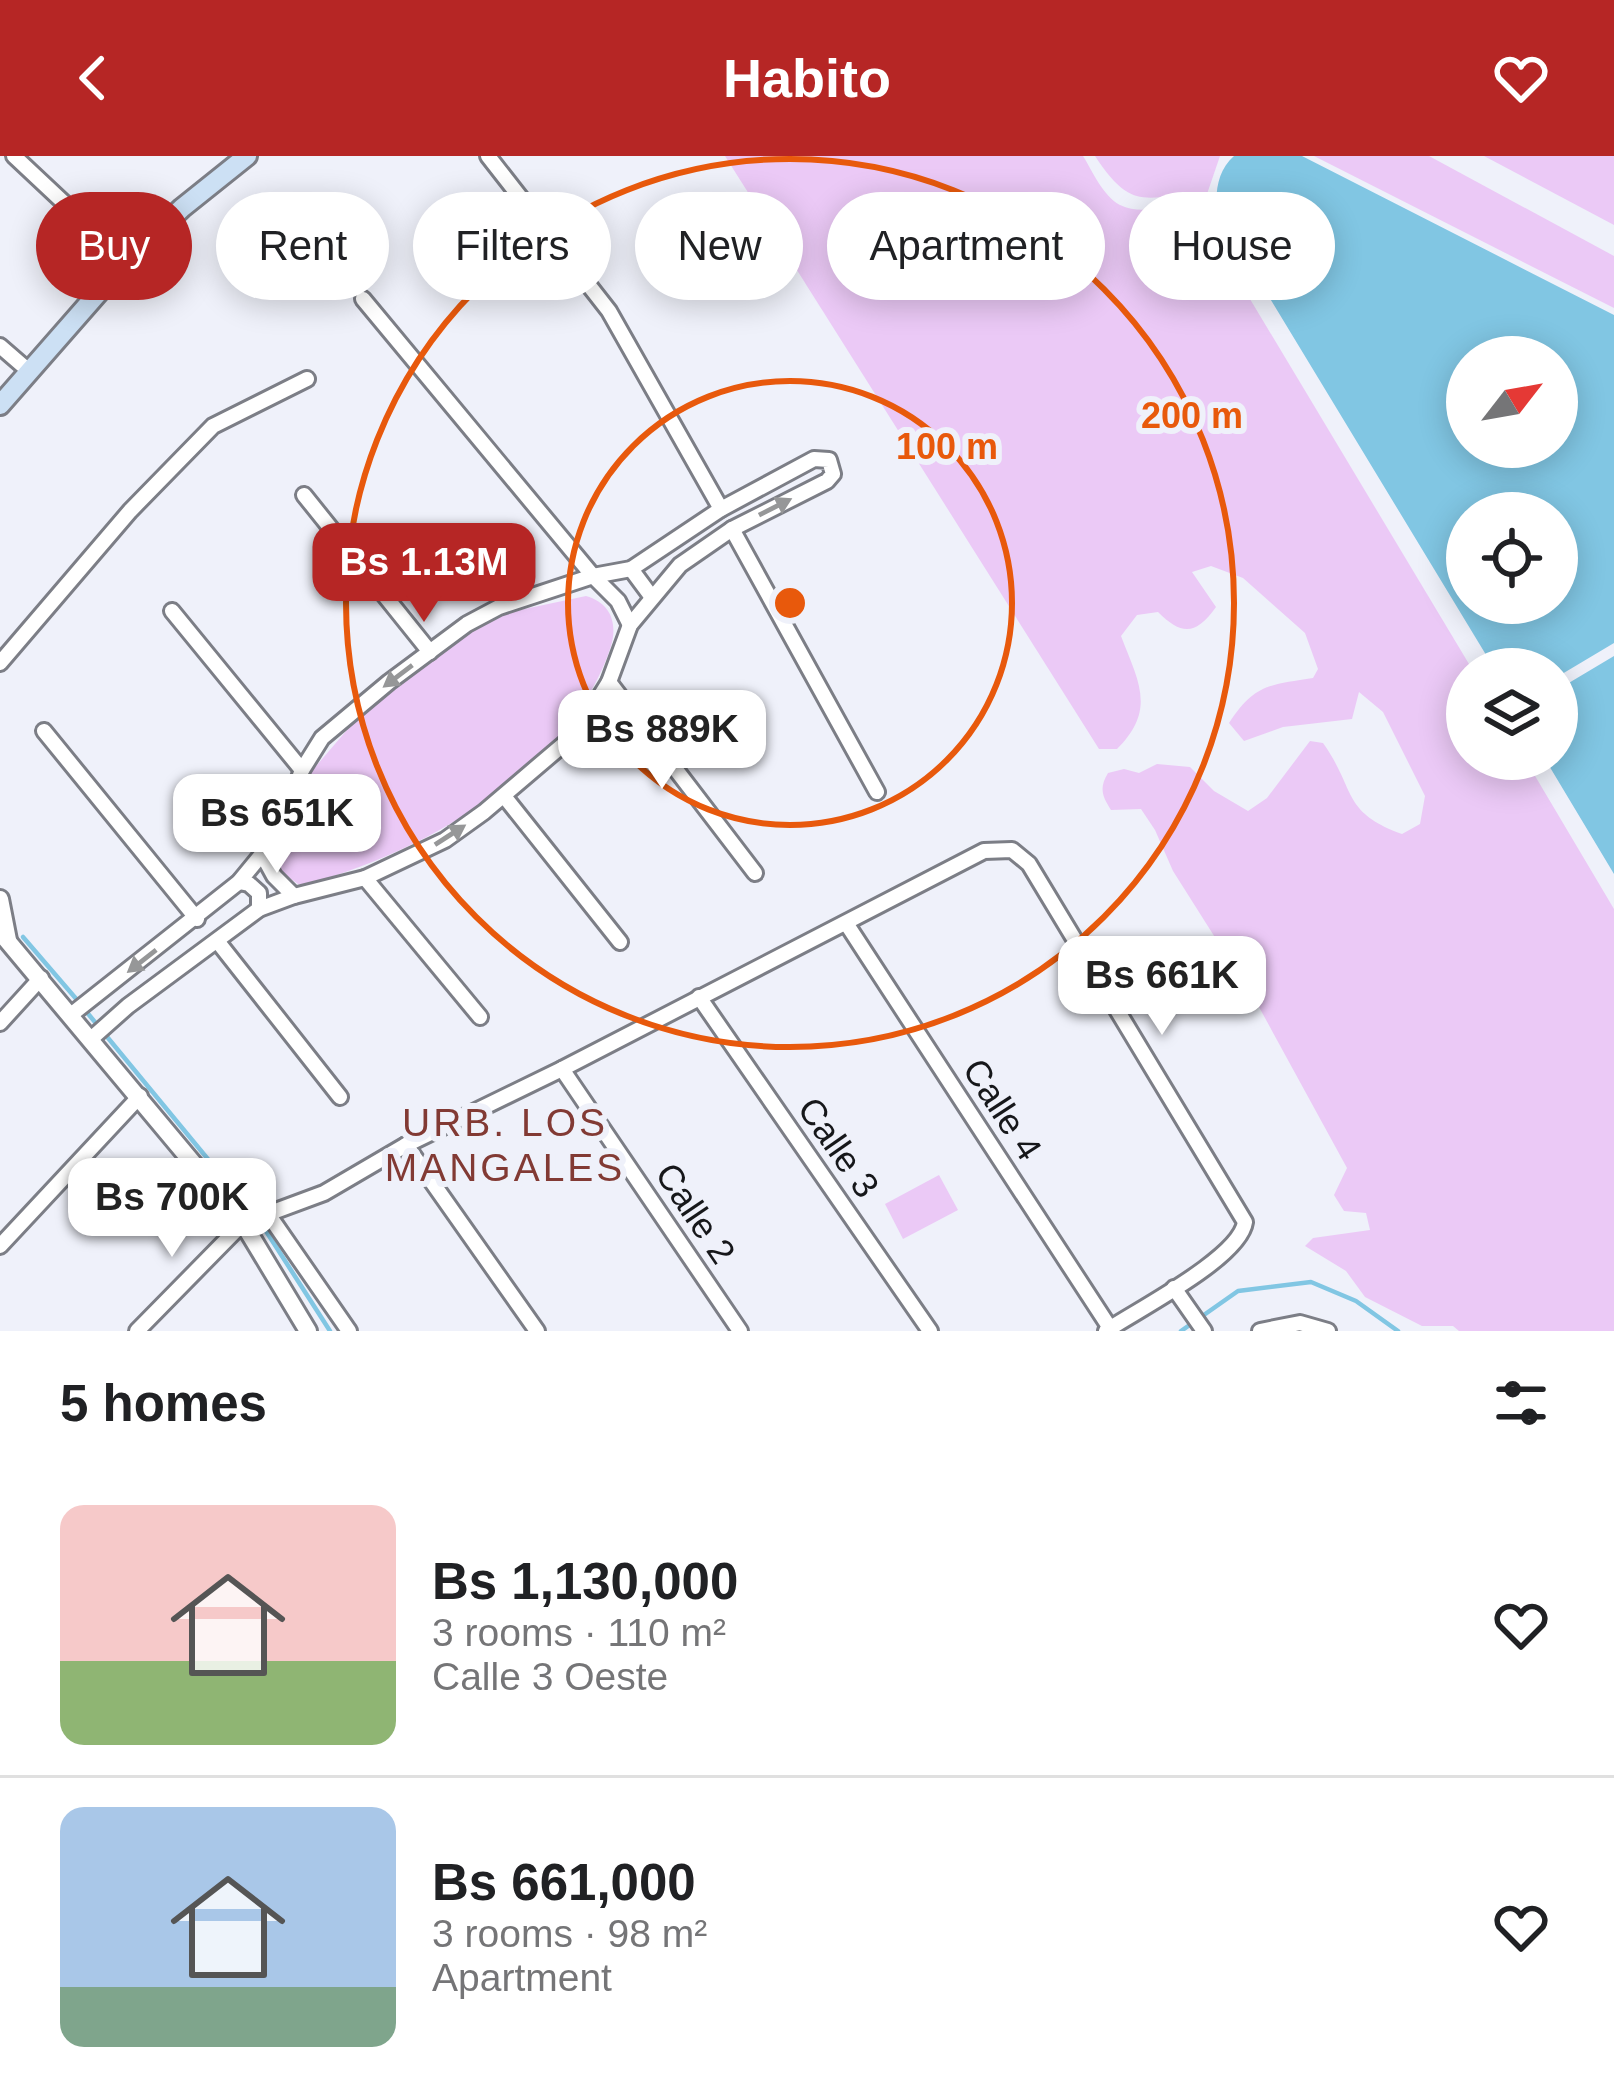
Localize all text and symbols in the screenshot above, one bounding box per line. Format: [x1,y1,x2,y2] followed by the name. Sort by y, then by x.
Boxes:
[60,45,126,111] icon: back
[1488,45,1554,111] icon: heart
[723,48,891,108] text: Habito
[36,192,192,300] chip: Buy
[216,192,389,300] chip: Rent
[413,192,611,300] chip: Filters
[635,192,803,300] chip: New
[827,192,1105,300] chip: Apartment
[1129,192,1335,300] chip: House
[1446,336,1578,468] north arrow
[1446,336,1578,780] map controls
[1141,395,1243,436] text: 200 m
[896,426,998,467] text: 100 m
[1446,492,1578,624] button: locate
[758,498,793,518] one-way arrow
[300,523,548,625] pin: Bs 1.13M
[339,540,509,583] text: Bs 1.13M
[769,582,811,624] centre of rings
[1446,648,1578,780] button: layers
[382,663,413,688] one-way arrow
[551,690,773,792] pin: Bs 889K
[585,707,739,750] text: Bs 889K
[166,774,388,876] pin: Bs 651K
[200,791,354,834] text: Bs 651K
[434,824,467,846] one-way arrow
[1051,936,1273,1038] pin: Bs 661K
[126,948,158,972] one-way arrow
[1085,953,1239,996] text: Bs 661K
[955,1051,1050,1167] street label: Calle 4
[790,1090,888,1205] street label: Calle 3
[385,1101,625,1189] district label: URB. LOS MANGALES
[647,1155,744,1271] street label: Calle 2
[61,1158,283,1260] pin: Bs 700K
[95,1175,249,1218] text: Bs 700K
[1488,1370,1554,1436] icon: filters
[60,1375,267,1432] text: 5 homes
[156,1553,300,1697] icon: home
[432,1553,738,1610] text: Bs 1,130,000
[1488,1592,1554,1658] icon: heart
[432,1611,726,1654] text: 3 rooms · 110 m²
[432,1655,668,1698] text: Calle 3 Oeste
[432,1854,696,1911] text: Bs 661,000
[156,1855,300,1999] icon: home
[1488,1894,1554,1960] icon: heart
[432,1912,707,1955] text: 3 rooms · 98 m²
[432,1956,612,1999] text: Apartment

